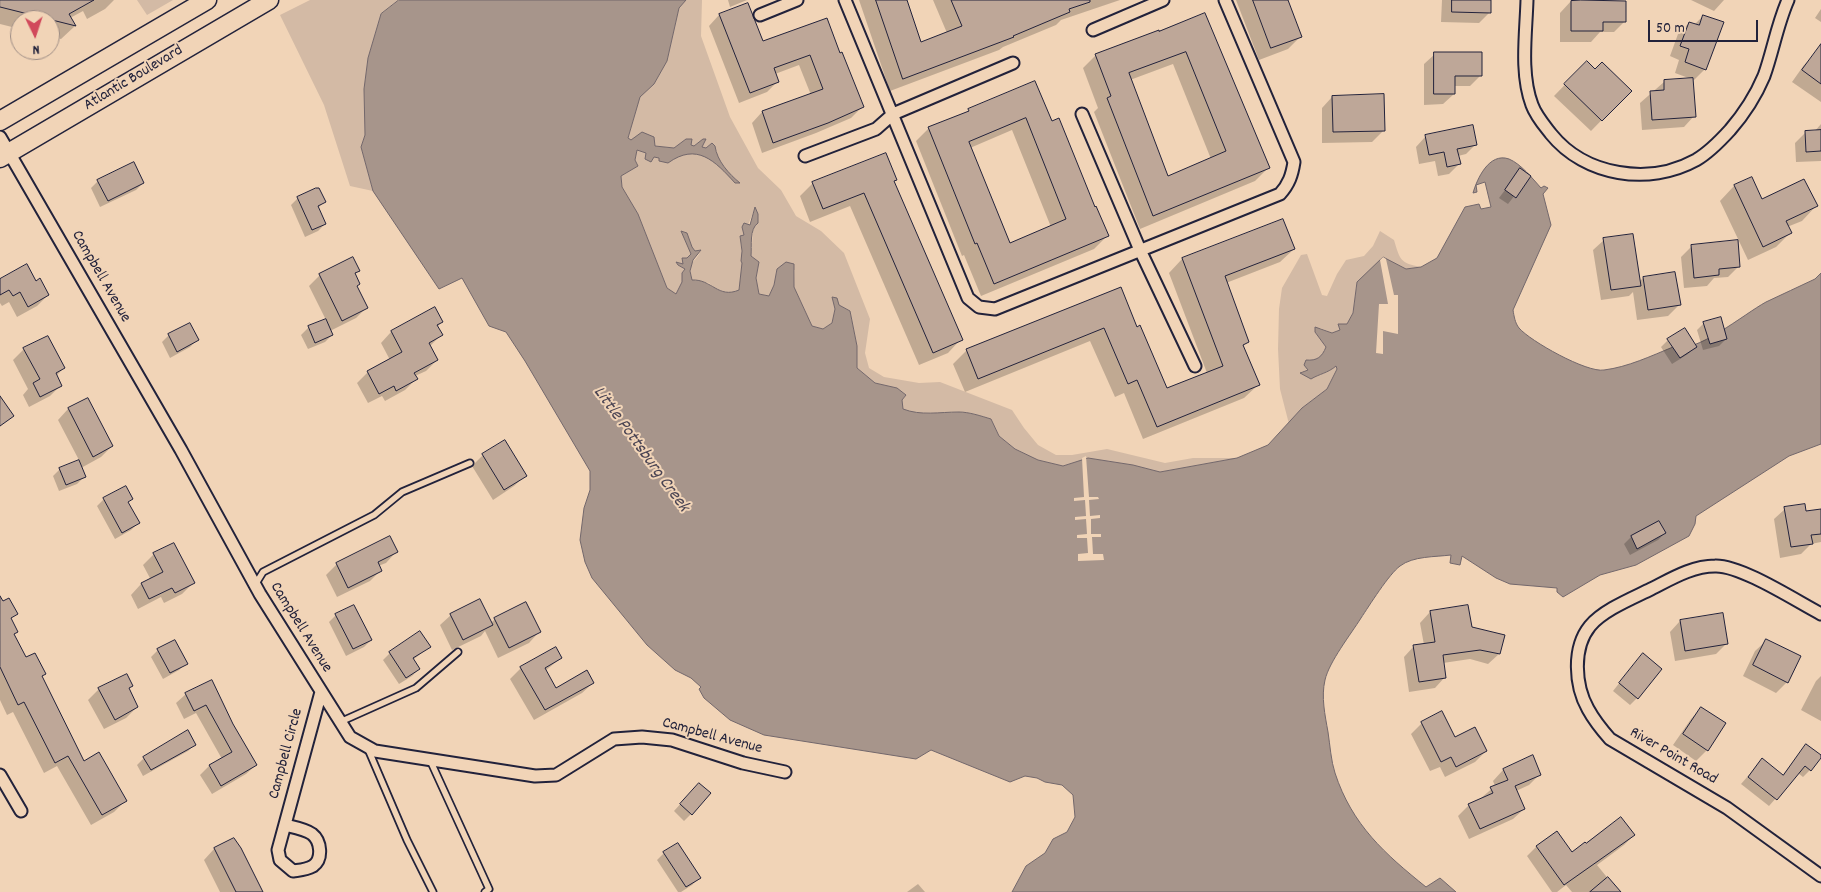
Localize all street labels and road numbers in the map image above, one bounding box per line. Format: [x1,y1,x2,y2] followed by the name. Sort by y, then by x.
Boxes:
[81,42,187,116] street label: Atlantic Boulevard
[66,228,134,326] street label: Campbell Avenue
[265,579,335,677] street label: Campbell Avenue
[266,707,308,801] street label: Campbell Circle
[660,714,764,760] street label: Campbell Avenue
[1626,724,1720,790] street label: River Point Road

